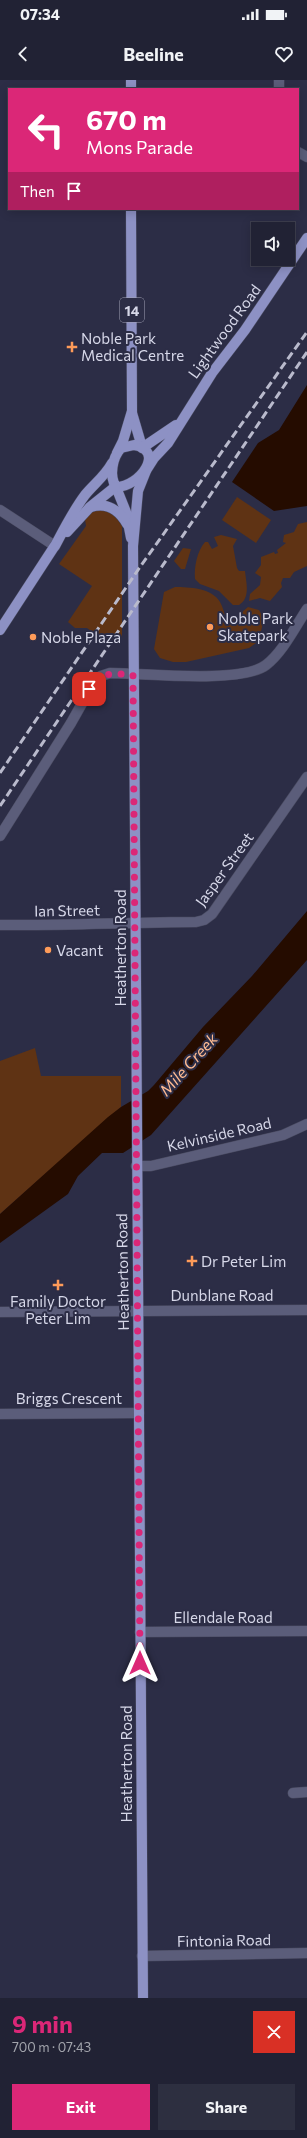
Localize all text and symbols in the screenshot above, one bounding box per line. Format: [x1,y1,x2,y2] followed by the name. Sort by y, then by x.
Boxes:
[20,5,60,23] text: 07:34
[12,43,34,65] icon: back
[123,43,184,65] text: Beeline
[273,43,295,65] icon: heart
[86,102,167,136] text: 670 m
[20,104,72,156] icon: left
[86,136,193,158] text: Mons Parade
[63,180,85,202] icon: arrive
[20,182,55,200] text: Then
[251,222,295,266] map controls
[251,222,295,266] button: sound
[184,281,264,381] street label: Lightwood Road
[120,298,144,322] road number: 14
[81,329,184,364] place label: Noble Park Medical Centre
[66,341,78,353] marker: Noble Park Medical Centre
[218,609,293,644] place label: Noble Park Skatepark
[205,622,215,632] marker: Noble Park Skatepark
[41,628,121,646] place label: Noble Plaza
[28,632,38,642] marker: Noble Plaza
[72,672,106,706] pin
[78,678,100,700] icon: arrive
[191,828,257,910] street label: Jasper Street
[111,889,129,1007] street label: Heatherton Road
[34,900,100,920] street label: Ian Street
[56,941,103,959] place label: Vacant
[43,945,53,955] marker: Vacant
[155,1029,221,1099] water label: Mile Creek
[165,1113,273,1155] street label: Kelvinside Road
[112,1213,132,1331] street label: Heatherton Road
[201,1252,286,1270] place label: Dr Peter Lim
[186,1255,198,1267] marker: Dr Peter Lim
[52,1279,64,1291] marker: Family Doctor Peter Lim
[171,1286,273,1304] street label: Dunblane Road
[10,1292,106,1327] place label: Family Doctor Peter Lim
[16,1389,122,1407] street label: Briggs Crescent
[173,1608,273,1626] street label: Ellendale Road
[119,1642,161,1684] position arrow
[117,1705,135,1823] street label: Heatherton Road
[177,1930,271,1950] street label: Fintonia Road
[12,2009,73,2038] text: 9 min
[253,2011,295,2053] button: close
[12,2039,91,2055] text: 700 m · 07:43
[12,2084,150,2130] button: Exit
[158,2084,295,2130] button: Share

